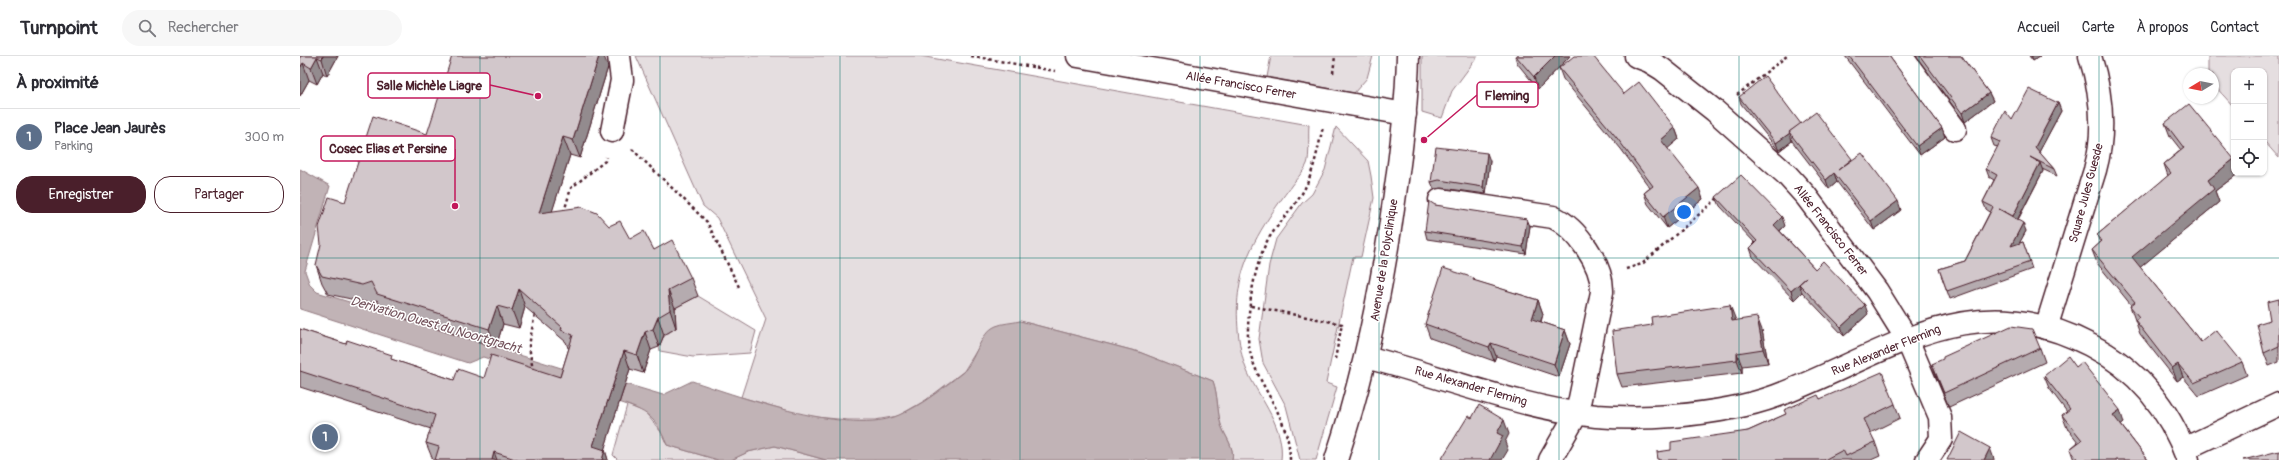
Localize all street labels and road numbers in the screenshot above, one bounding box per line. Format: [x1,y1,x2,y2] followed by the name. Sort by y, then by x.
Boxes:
[1184,68,1298,103] street label: Allée Francisco Ferrer
[2066,142,2107,245] street label: Square Jules Guesde
[1790,182,1871,280] street label: Allée Francisco Ferrer
[1367,198,1402,322] street label: Avenue de la Polyclinique
[1829,322,1943,379] street label: Rue Alexander Fleming
[1413,363,1529,410] street label: Rue Alexander Fleming

